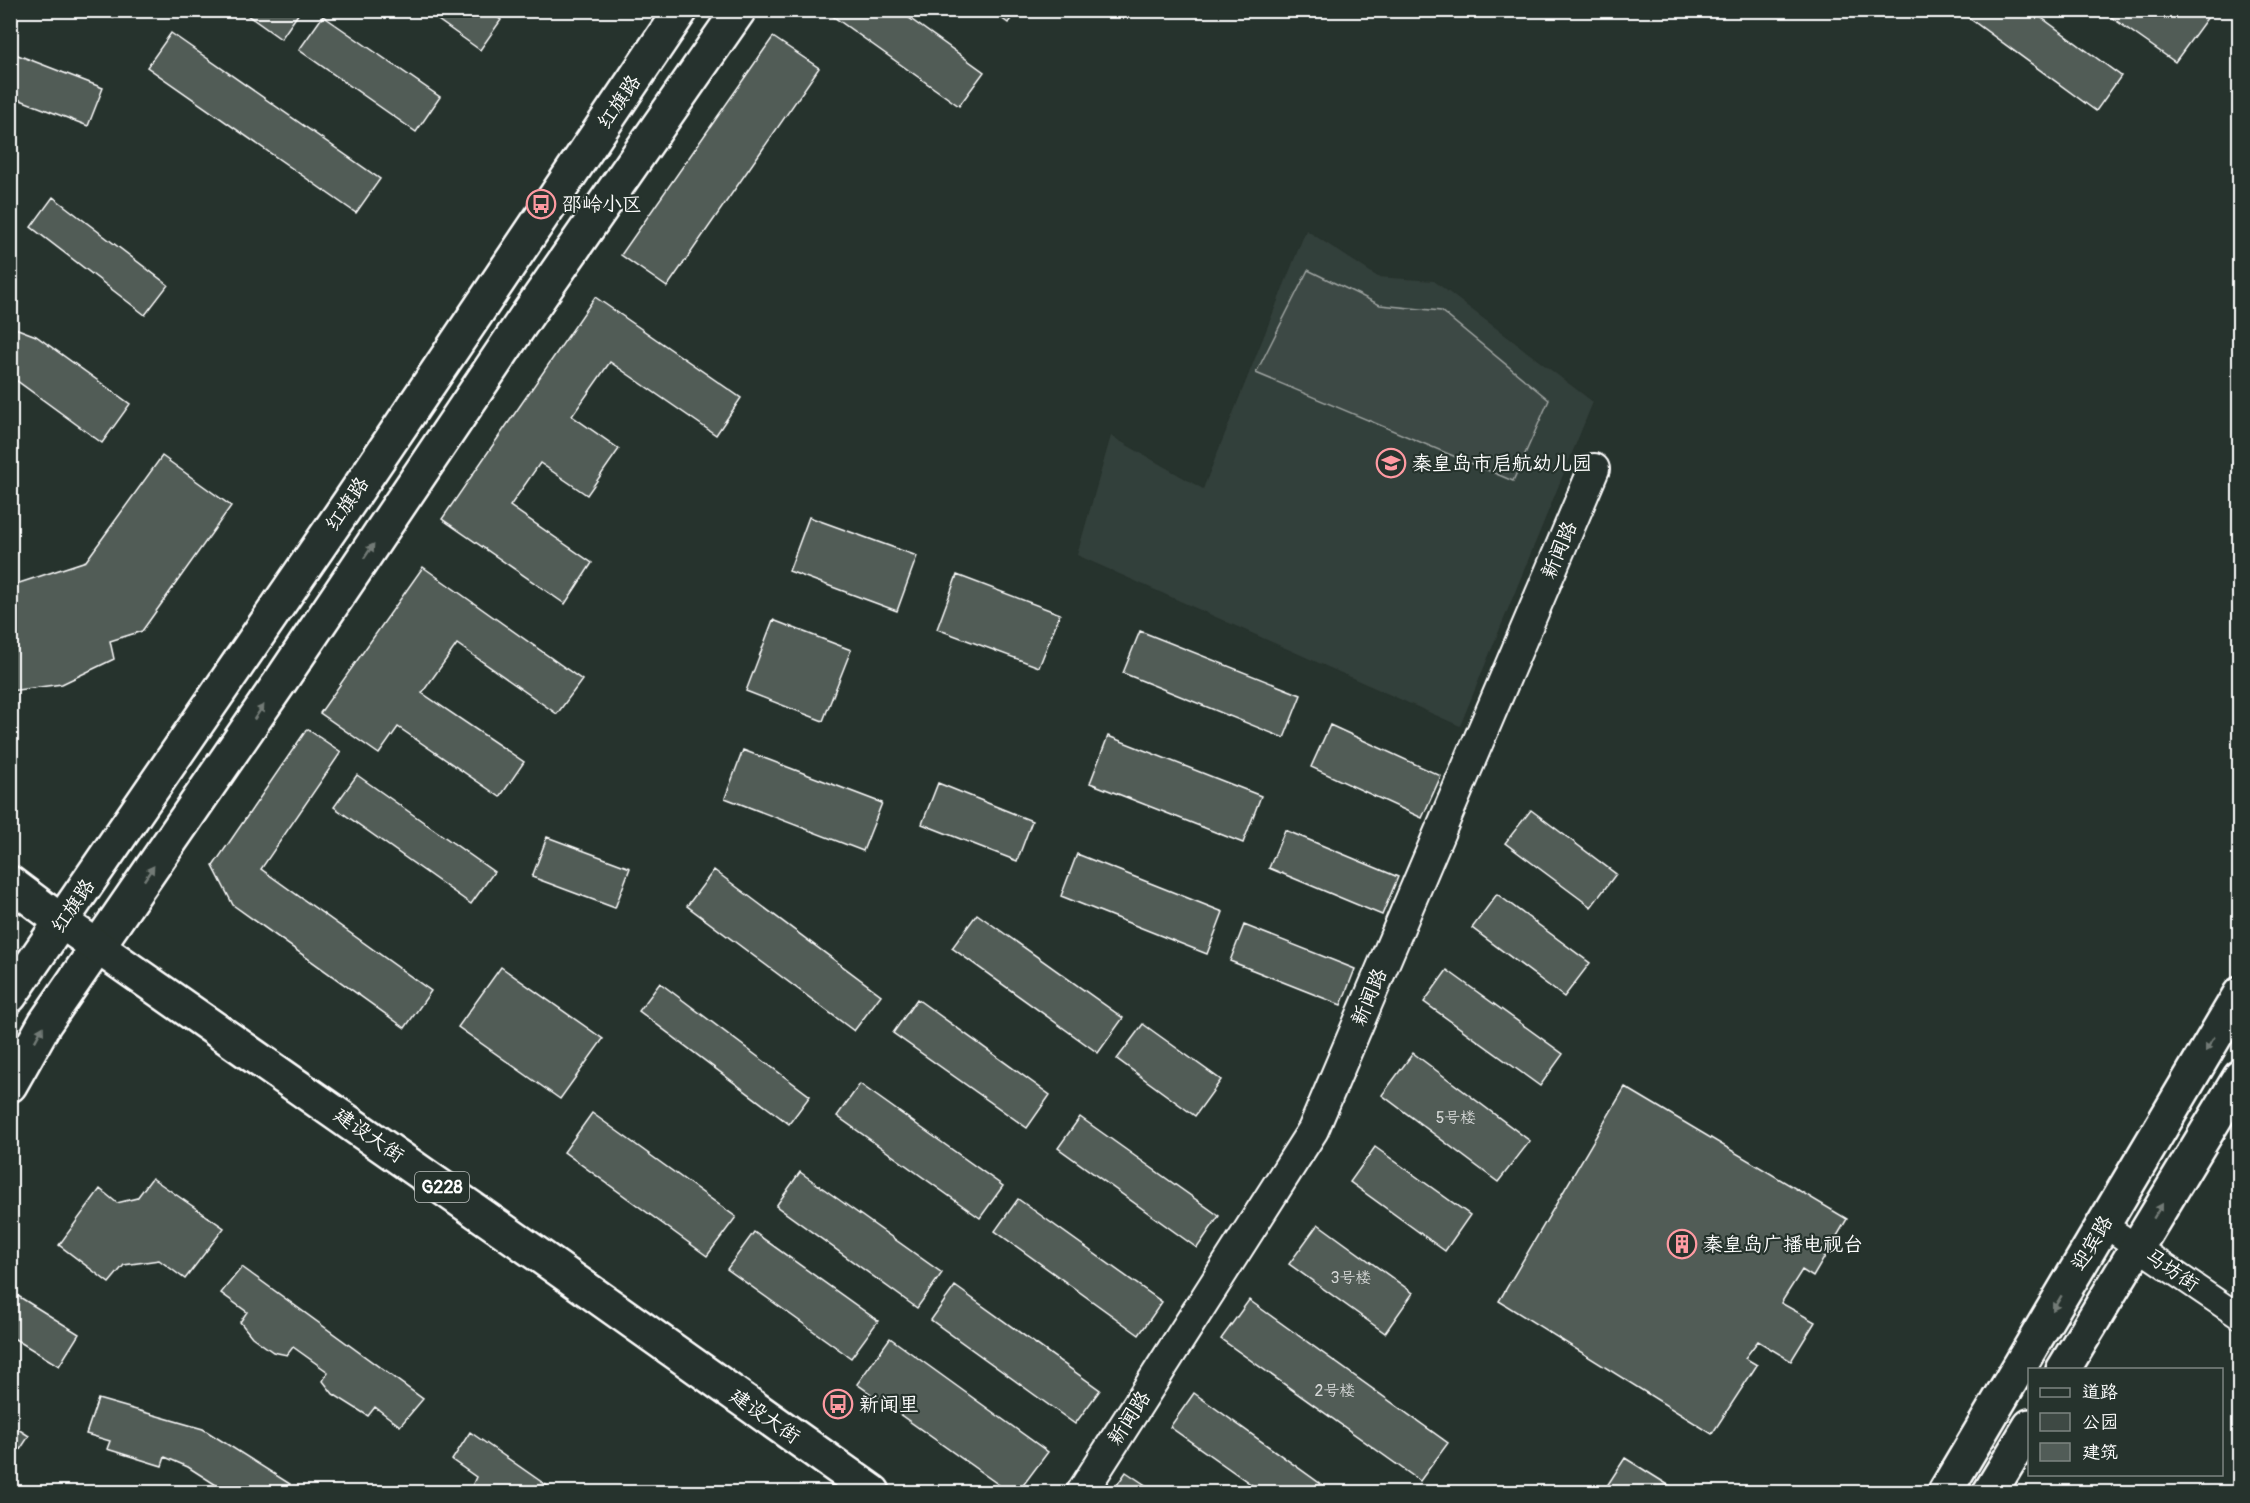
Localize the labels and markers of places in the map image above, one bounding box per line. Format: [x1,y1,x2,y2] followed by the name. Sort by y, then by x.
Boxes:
[525,188,557,220] bus stop icon: 邵岭小区
[562,192,642,217] place label: 邵岭小区
[1375,447,1407,479] school or university icon: 秦皇岛市启航幼儿园
[1412,451,1592,476] place label: 秦皇岛市启航幼儿园
[1666,1228,1698,1260] building icon: 秦皇岛广播电视台
[1703,1232,1863,1257] place label: 秦皇岛广播电视台
[822,1388,854,1420] bus stop icon: 新闻里
[859,1392,919,1417] place label: 新闻里

